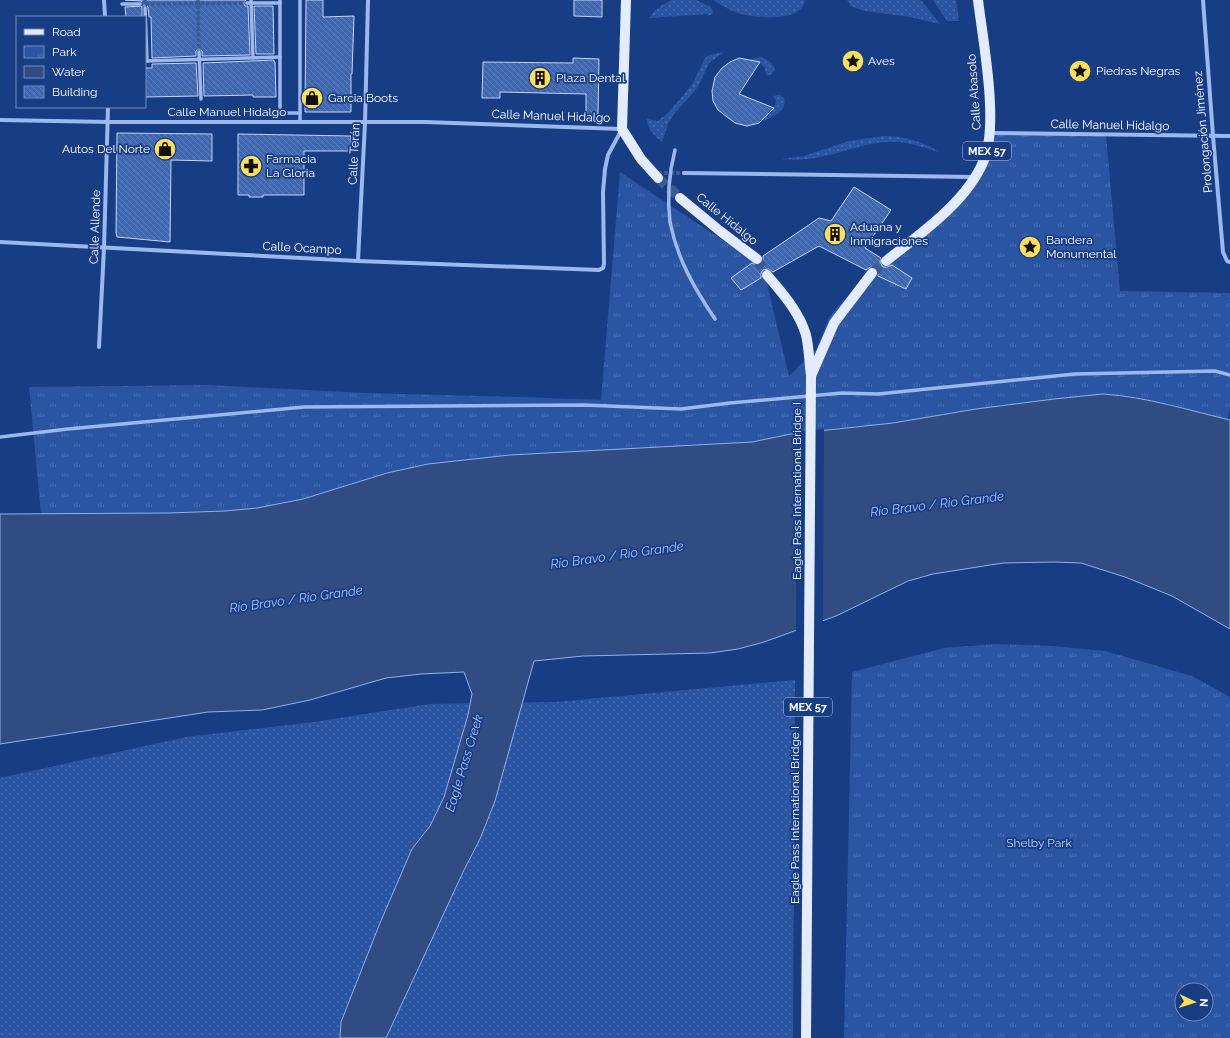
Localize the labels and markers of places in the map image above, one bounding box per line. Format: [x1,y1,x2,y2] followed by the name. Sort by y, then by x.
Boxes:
[840,48,866,74] place icon: Aves
[868,54,895,68] place label: Aves
[1067,58,1093,84] place icon: Piedras Negras
[1096,64,1181,78] place label: Piedras Negras
[527,65,553,91] building icon: Plaza Dental
[556,71,626,85] place label: Plaza Dental
[299,85,325,111] shop icon: Garcia Boots
[328,91,398,105] place label: Garcia Boots
[152,136,178,162] shop icon: Autos Del Norte
[62,142,150,156] place label: Autos Del Norte
[266,152,316,180] place label: Farmacia La Gloria
[238,153,264,179] pharmacy icon: Farmacia La Gloria
[850,220,928,248] place label: Aduana y Inmigraciones
[822,221,848,247] building icon: Aduana y Inmigraciones
[1046,233,1117,261] place label: Bandera Monumental
[1017,234,1043,260] place icon: Bandera Monumental

